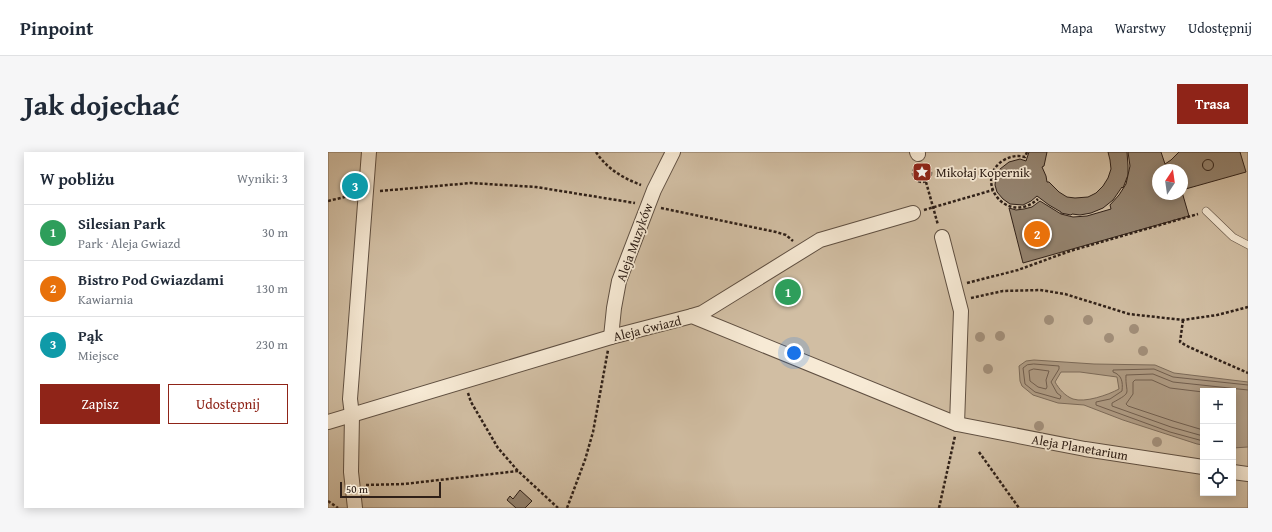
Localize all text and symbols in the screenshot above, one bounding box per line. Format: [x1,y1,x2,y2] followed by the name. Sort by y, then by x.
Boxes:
[20,14,93,42] text: Pinpoint
[1061,18,1093,38] text: Mapa
[1115,18,1166,38] text: Warstwy
[1188,18,1252,38] text: Udostępnij
[24,84,179,125] text: Jak dojechać
[1177,84,1248,124] button: Trasa
[911,161,933,183] place icon: Mikołaj Kopernik
[936,163,1030,182] place label: Mikołaj Kopernik
[1152,164,1188,200] north arrow
[40,166,115,191] text: W pobliżu
[237,169,288,188] text: Wyniki: 3
[342,171,368,201] pin: 3
[611,199,658,284] street label: Aleja Muzyków
[78,213,165,234] text: Silesian Park
[1024,219,1050,249] pin: 2
[50,223,56,242] text: 1
[262,223,288,242] text: 30 m
[78,234,180,253] text: Park · Aleja Gwiazd
[78,269,224,290] text: Bistro Pod Gwiazdami
[775,277,801,307] pin: 1
[50,279,56,298] text: 2
[256,279,288,298] text: 130 m
[78,290,133,309] text: Kawiarnia
[611,311,683,346] street label: Aleja Gwiazd
[78,325,103,346] text: Pąk
[50,335,56,354] text: 3
[256,335,288,354] text: 230 m
[784,343,804,363] your location
[78,346,119,365] text: Miejsce
[40,384,160,424] button: Zapisz
[168,384,288,424] button: Udostępnij
[1200,388,1236,496] map controls
[1200,388,1236,424] button: +
[1200,424,1236,460] button: −
[1030,430,1130,465] street label: Aleja Planetarium
[1200,460,1236,496] button: locate
[340,480,441,499] scale bar
[346,481,368,497] text: 50 m

